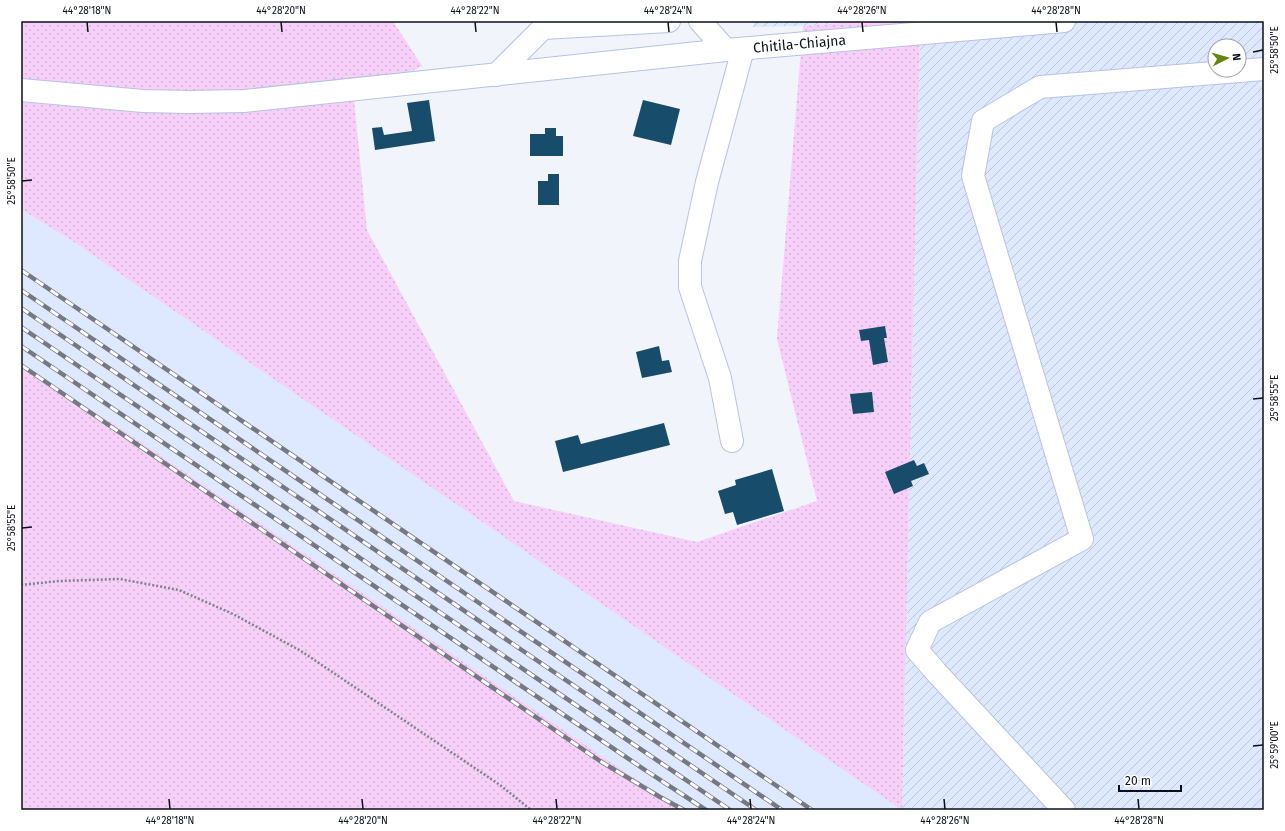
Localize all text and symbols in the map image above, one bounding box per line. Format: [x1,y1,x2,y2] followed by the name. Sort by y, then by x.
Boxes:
[63,5,111,17] text: 44°28'18"N
[256,5,306,17] text: 44°28'20"N
[450,5,500,17] text: 44°28'22"N
[644,5,692,17] text: 44°28'24"N
[837,5,887,17] text: 44°28'26"N
[1031,5,1081,17] text: 44°28'28"N
[1269,26,1281,74] text: 25°58'50"E
[752,32,847,57] street label: Chitila-Chiajna
[1207,38,1247,78] north arrow
[1230,53,1243,61] text: N
[6,157,18,205] text: 25°58'50"E
[1269,375,1281,421] text: 25°58'55"E
[6,505,18,551] text: 25°58'55"E
[1269,721,1281,769] text: 25°59'00"E
[1119,767,1181,793] scale bar
[1125,774,1151,788] text: 20 m
[146,815,194,827] text: 44°28'18"N
[338,815,388,827] text: 44°28'20"N
[532,815,582,827] text: 44°28'22"N
[727,815,775,827] text: 44°28'24"N
[920,815,970,827] text: 44°28'26"N
[1114,815,1164,827] text: 44°28'28"N

